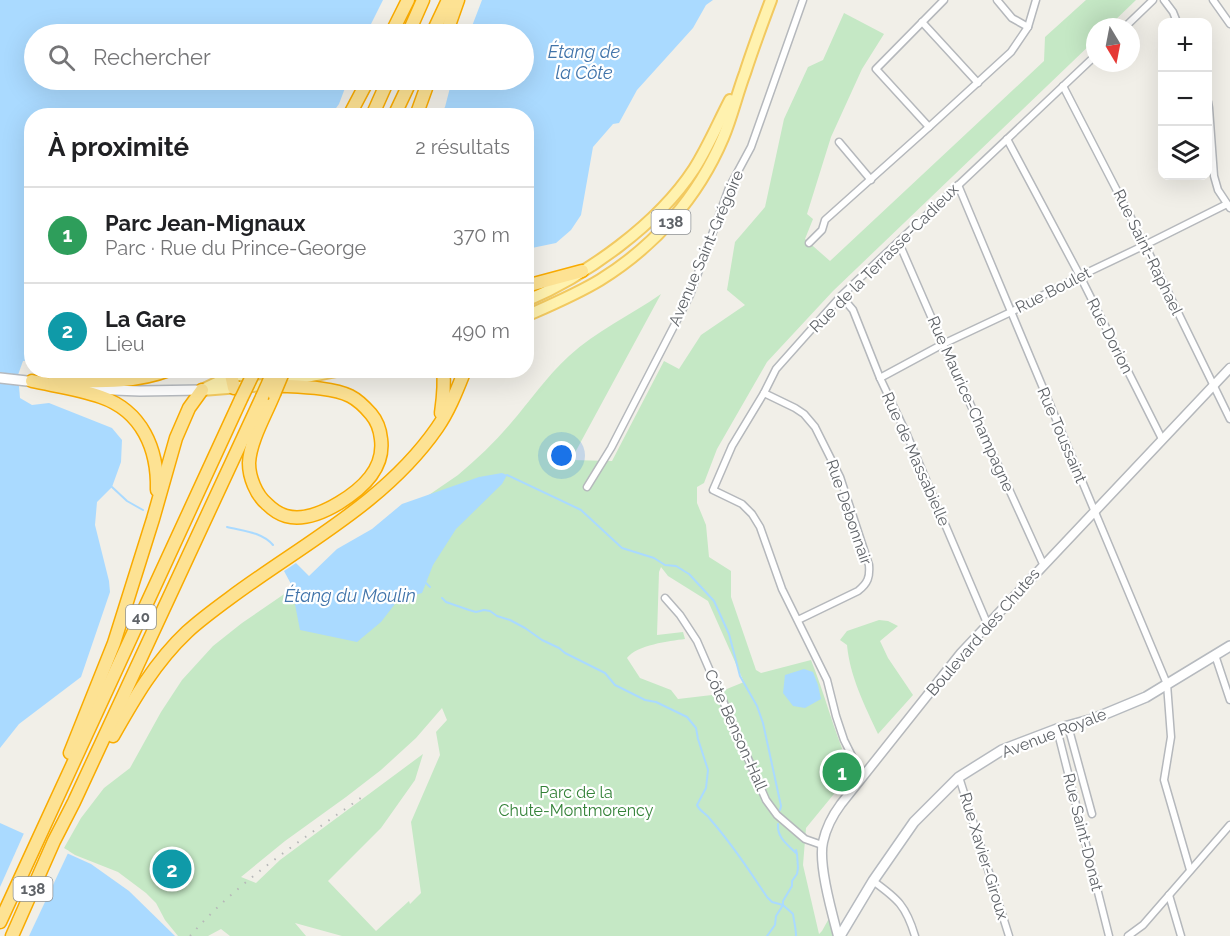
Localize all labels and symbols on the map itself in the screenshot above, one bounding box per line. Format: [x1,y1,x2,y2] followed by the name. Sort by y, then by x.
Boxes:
[1086,18,1140,72] north arrow
[548,40,621,83] water label: Étang de la Côte
[665,167,747,329] street label: Avenue Saint-Grégoire
[806,180,962,336] street label: Rue de la Terrasse-Cadieux
[1109,186,1187,318] street label: Rue Saint-Raphael
[652,210,690,234] road number: 138
[1012,263,1094,317] street label: Rue Boulet
[1083,295,1137,377] street label: Rue Dorion
[924,313,1018,495] street label: Rue Maurice-Champagne
[1033,384,1091,486] street label: Rue Toussaint
[878,389,954,529] street label: Rue de Massabielle
[547,441,576,470] your location
[822,457,876,567] street label: Rue Debonnair
[922,564,1044,700] street label: Boulevard des Chutes
[284,584,416,606] water label: Étang du Moulin
[126,605,156,629] road number: 40
[701,666,772,794] street label: Côte Benson-Hall
[999,704,1109,762] street label: Avenue Royale
[822,750,862,794] pin: 1
[1059,771,1107,894] street label: Rue Saint-Donat
[499,783,654,820] park label: Parc de la Chute-Montmorency
[956,790,1012,922] street label: Rue Xavier-Giroux
[152,846,192,892] pin: 2
[14,877,52,901] road number: 138

